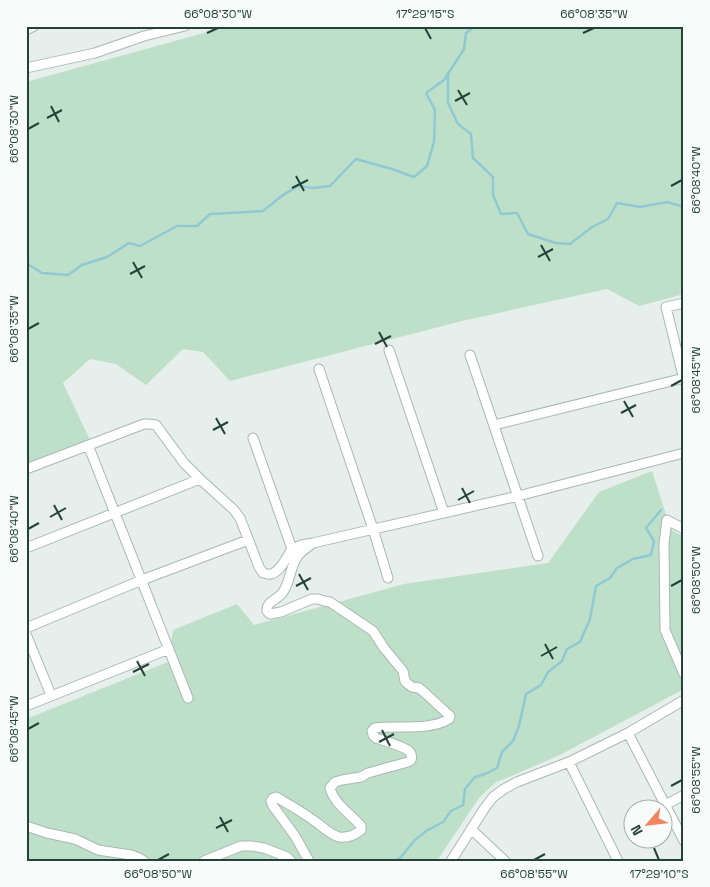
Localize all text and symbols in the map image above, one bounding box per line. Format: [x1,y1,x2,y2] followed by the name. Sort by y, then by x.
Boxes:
[184,6,252,22] text: 66°08'30"W
[396,6,454,22] text: 17°29'15"S
[560,6,628,22] text: 66°08'35"W
[6,95,22,163] text: 66°08'30"W
[688,146,704,214] text: 66°08'40"W
[6,295,22,363] text: 66°08'35"W
[688,346,704,414] text: 66°08'45"W
[6,495,22,563] text: 66°08'40"W
[688,546,704,614] text: 66°08'50"W
[6,695,22,763] text: 66°08'45"W
[688,746,704,814] text: 66°08'55"W
[622,800,672,850] north arrow
[626,822,647,838] text: N
[124,866,192,882] text: 66°08'50"W
[500,866,568,882] text: 66°08'55"W
[629,866,689,882] text: 17°29'10"S

